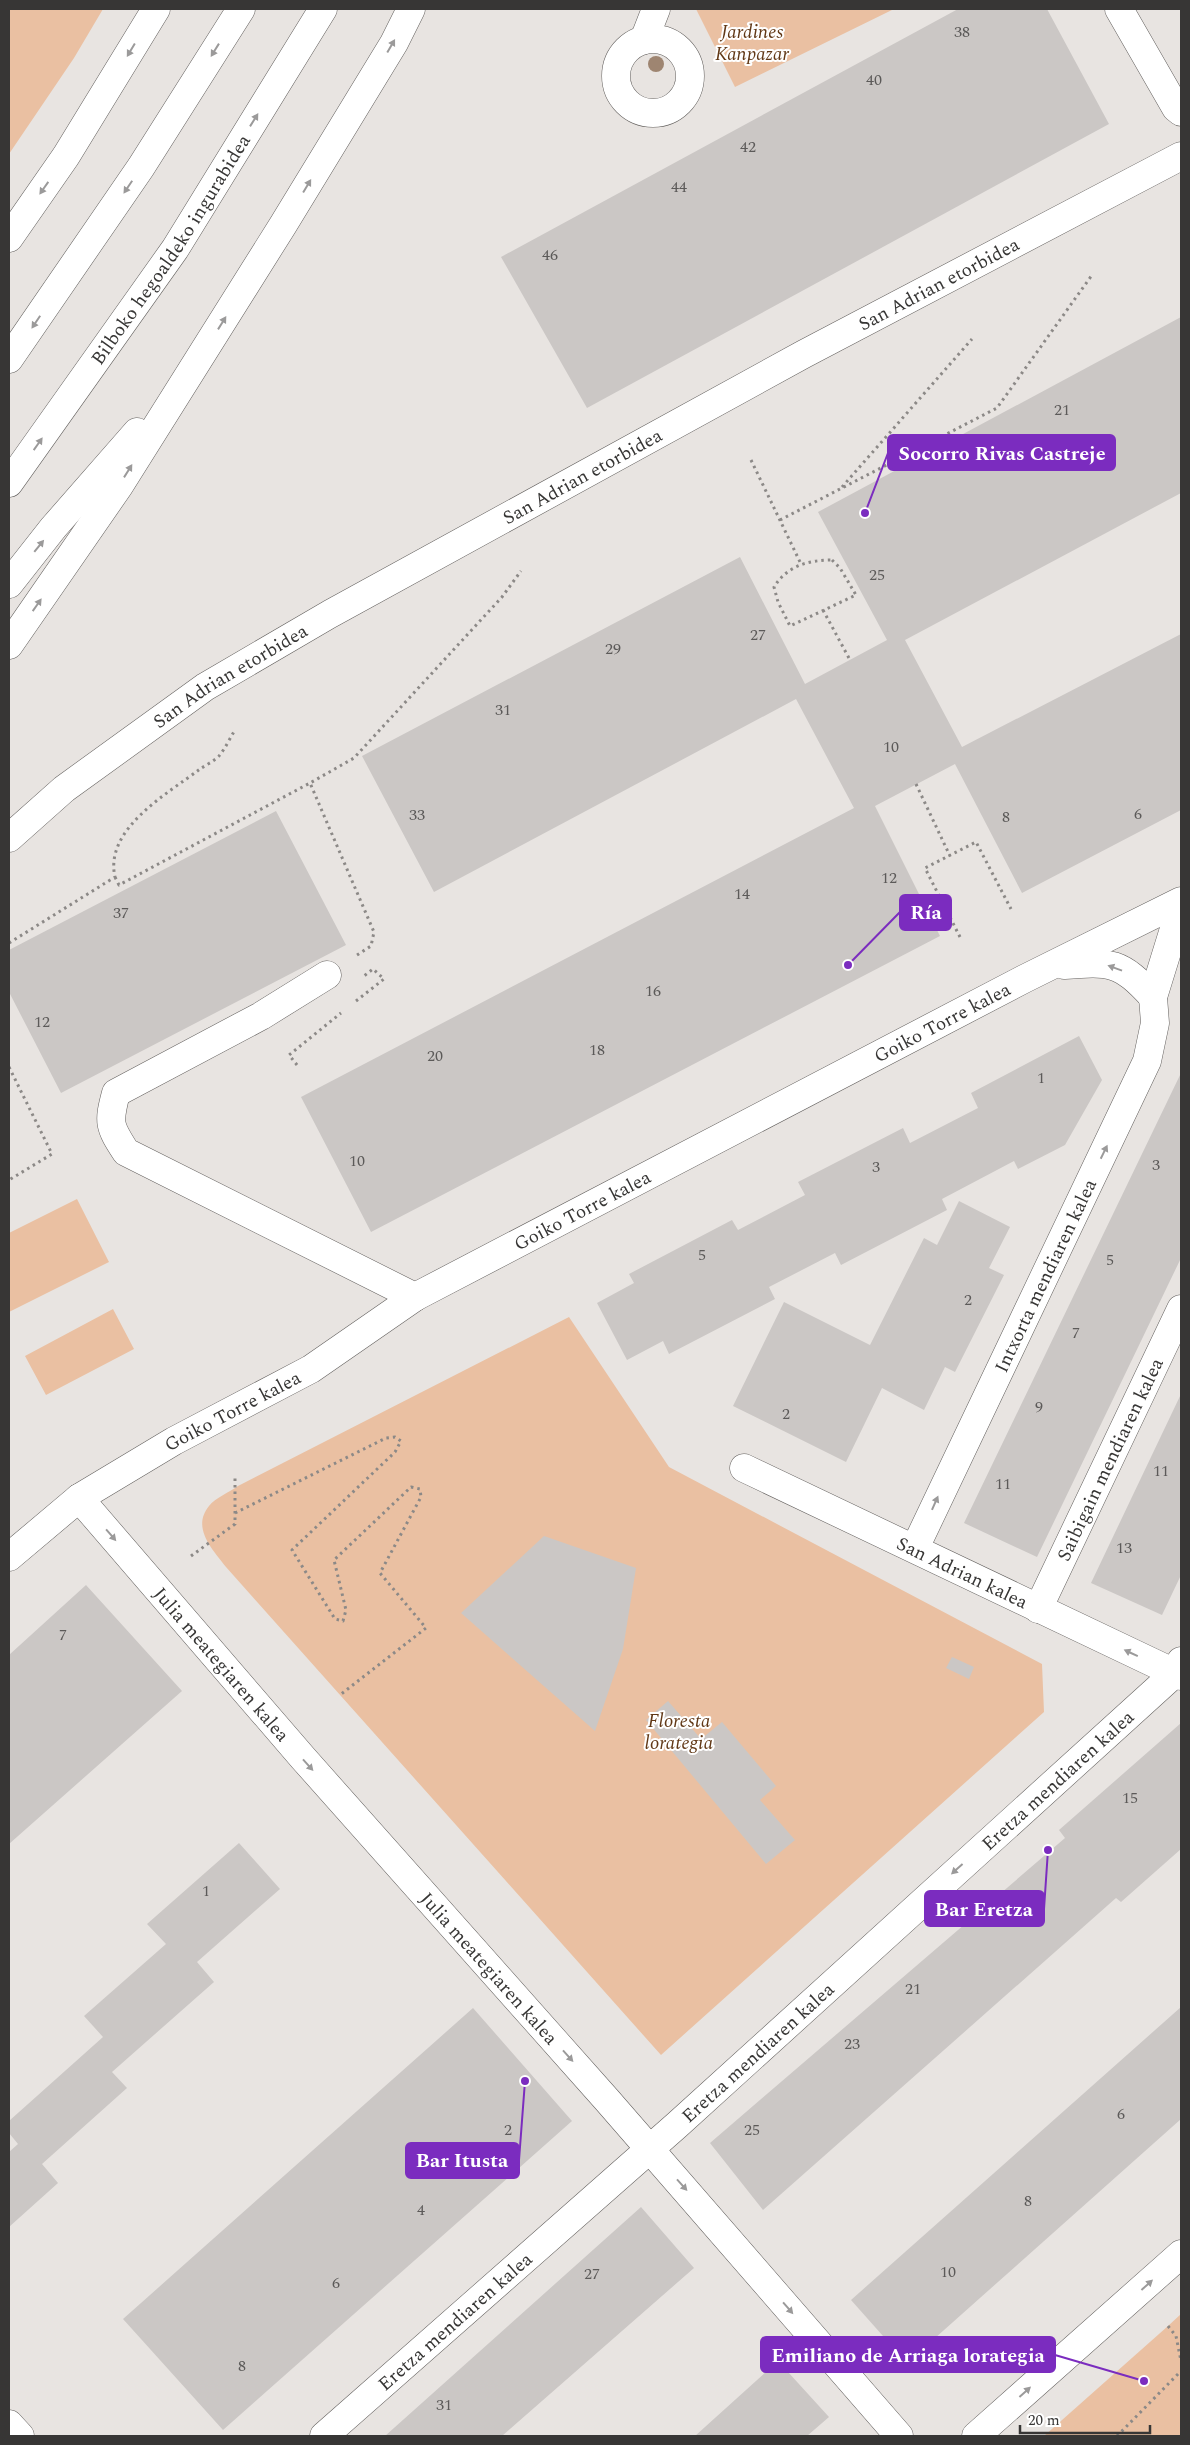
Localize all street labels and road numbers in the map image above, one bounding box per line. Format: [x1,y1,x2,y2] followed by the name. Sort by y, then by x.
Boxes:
[84,128,259,371] street label: Bilboko hegoaldeko ingurabidea
[854,230,1025,339] street label: San Adrian etorbidea
[498,421,669,533] street label: San Adrian etorbidea
[147,617,314,736] street label: San Adrian etorbidea
[869,975,1017,1071] street label: Goiko Torre kalea
[509,1163,657,1259] street label: Goiko Torre kalea
[988,1174,1105,1378] street label: Intxorta mendiaren kalea
[1050,1353,1172,1566] street label: Saibigain mendiaren kalea
[159,1363,307,1460] street label: Goiko Torre kalea
[891,1530,1033,1617] street label: San Adrian kalea
[146,1581,296,1749] street label: Julia meategiaren kalea
[975,1703,1142,1858] street label: Eretza mendiaren kalea
[412,1886,565,2052] street label: Julia meategiaren kalea
[675,1975,842,2130] street label: Eretza mendiaren kalea
[372,2245,540,2398] street label: Eretza mendiaren kalea

